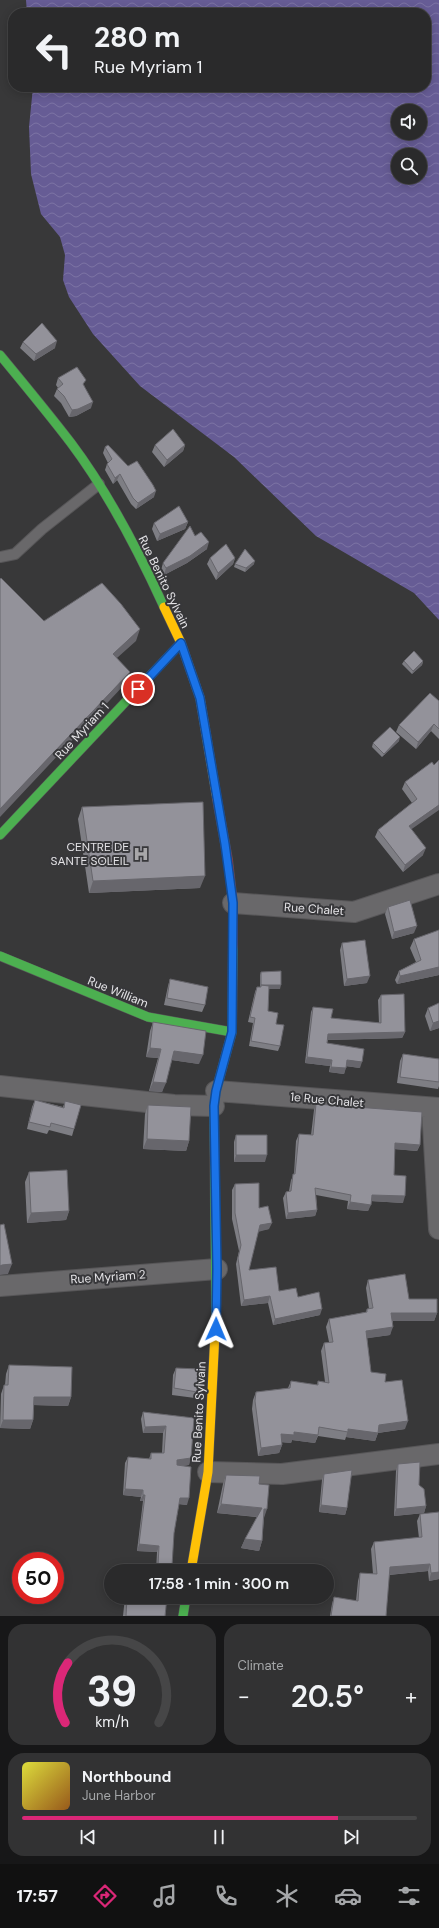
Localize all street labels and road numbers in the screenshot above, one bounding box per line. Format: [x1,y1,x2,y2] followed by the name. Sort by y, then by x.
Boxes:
[135,533,193,631] street label: Rue Benito Sylvain
[52,699,112,763] street label: Rue Myriam 1
[283,899,345,919] street label: Rue Chalet
[85,973,151,1011] street label: Rue William
[290,1089,365,1111] street label: 1e Rue Chalet
[70,1266,146,1288] street label: Rue Myriam 2
[188,1361,210,1463] street label: Rue Benito Sylvain

